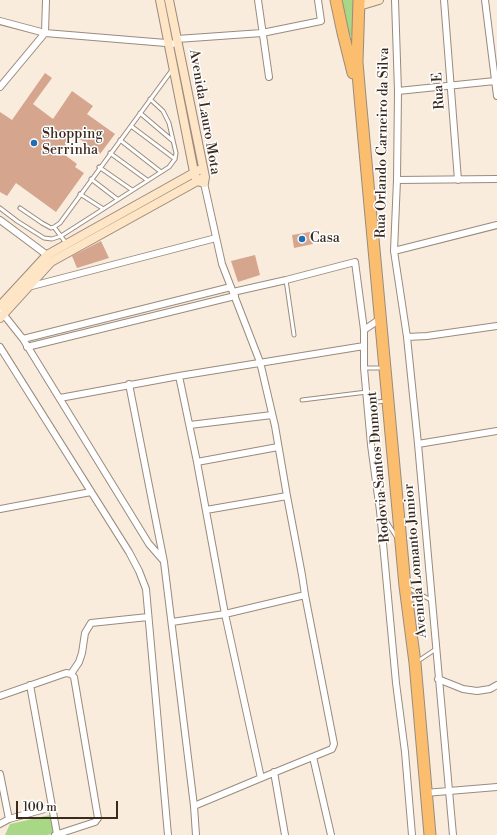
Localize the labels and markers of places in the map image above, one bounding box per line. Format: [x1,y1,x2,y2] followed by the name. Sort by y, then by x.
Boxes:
[42,127,103,160] place label: Shopping Serrinha
[29,138,39,148] marker: Shopping Serrinha
[310,231,340,247] place label: Casa
[297,234,307,244] marker: Casa

